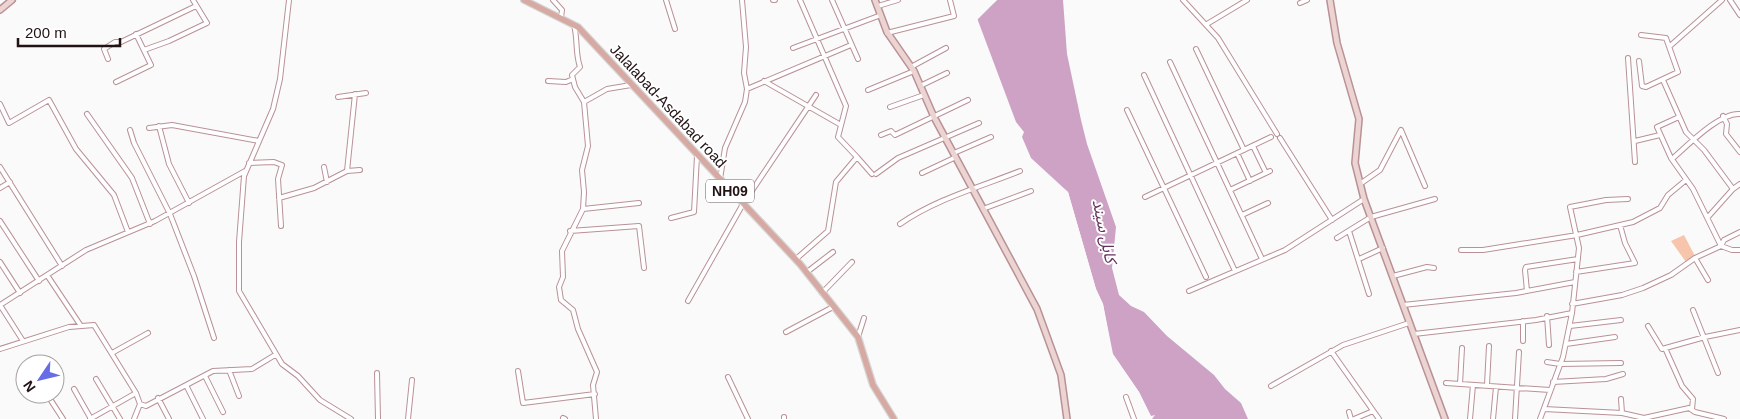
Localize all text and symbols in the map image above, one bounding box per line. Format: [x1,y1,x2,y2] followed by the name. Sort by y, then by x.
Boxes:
[18,15,120,47] scale bar
[25,24,67,41] text: 200 m
[607,40,730,171] street label: Jalalabad-Asdabad road
[706,180,754,202] road number: NH09
[1088,198,1120,268] water label: کابل سيند
[15,354,65,404] north arrow
[20,378,39,395] text: N

